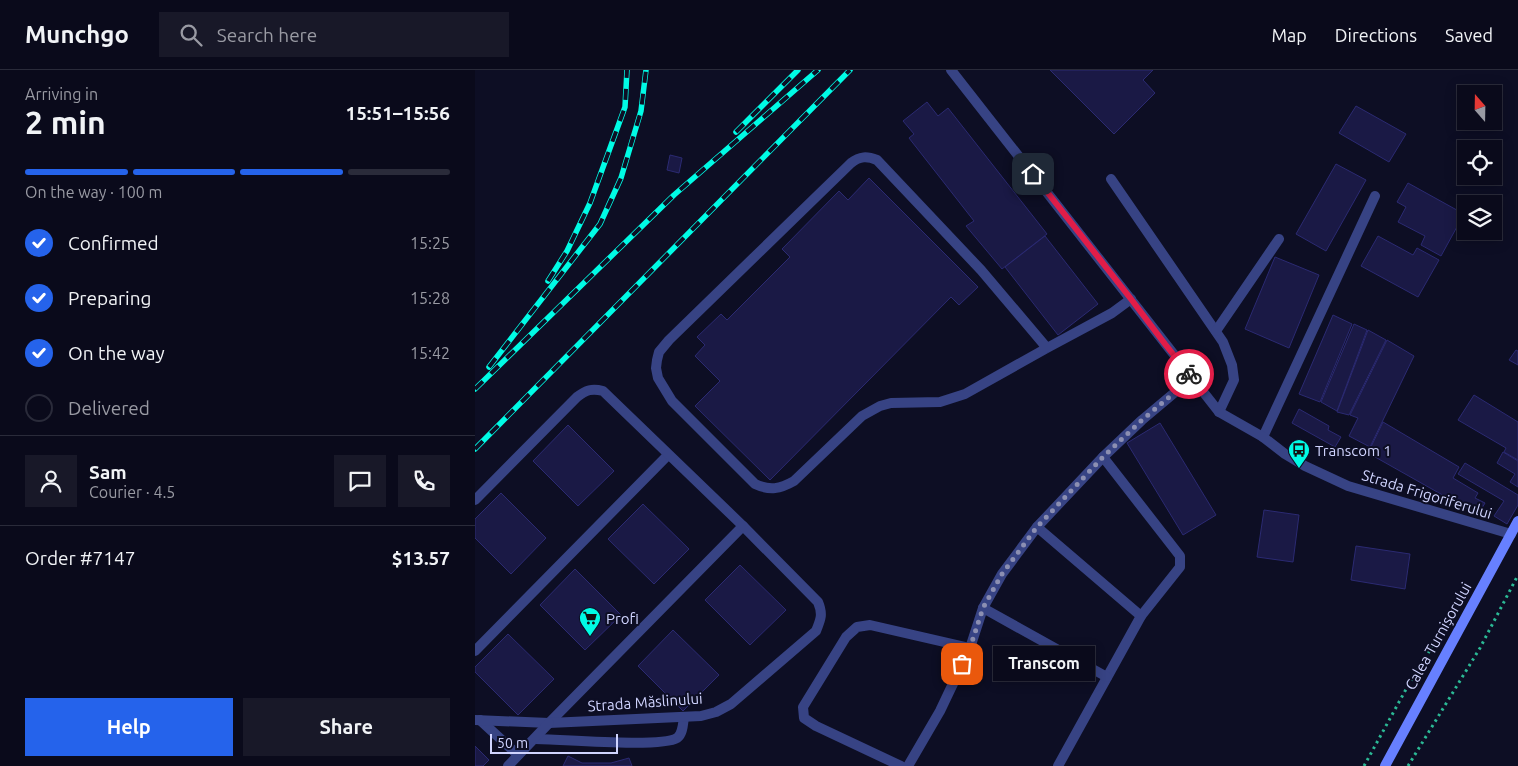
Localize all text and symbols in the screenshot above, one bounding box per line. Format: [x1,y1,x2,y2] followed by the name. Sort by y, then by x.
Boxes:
[159,12,509,57] search box
[25,21,129,48] text: Munchgo
[177,21,205,49] icon: search
[217,24,317,46] text: Search here
[1271,25,1307,45] text: Map
[1335,25,1417,45] text: Directions
[1445,25,1493,45] text: Saved
[25,85,98,103] text: Arriving in
[1457,85,1503,130] north arrow
[1457,85,1502,240] map controls
[345,102,450,124] text: 15:51–15:56
[25,104,106,140] text: 2 min
[1457,140,1502,185] button: locate
[1012,153,1054,195] pin
[1019,160,1047,188] icon: home
[25,183,162,201] text: On the way · 100 m
[1457,195,1502,240] button: layers
[25,229,53,257] icon: check
[68,232,159,254] text: Confirmed
[410,234,450,252] text: 15:25
[25,284,53,312] icon: check
[68,287,152,309] text: Preparing
[410,289,450,307] text: 15:28
[25,339,53,367] icon: check
[68,342,165,364] text: On the way
[410,344,450,362] text: 15:42
[1164,349,1214,399] courier
[1175,360,1203,388] icon: bike
[68,397,150,419] text: Delivered
[1287,438,1311,469] bus stop icon: Transcom 1
[1315,442,1392,459] place label: Transcom 1
[25,455,77,507] button: person
[334,455,386,507] button: chat
[398,455,450,507] button: phone
[89,461,127,483] text: Sam
[1360,466,1494,522] street label: Strada Frigoriferului
[89,483,175,501] text: Courier · 4.5
[25,547,135,569] text: Order #7147
[392,547,450,569] text: $13.57
[1401,579,1475,693] street label: Calea Turnișorului
[578,606,602,637] supermarket icon: Profi
[606,610,639,627] place label: Profi
[941,643,983,685] pin
[992,646,1095,682] callout: Transcom
[948,650,976,678] icon: bag
[1008,654,1080,672] text: Transcom
[587,690,703,714] street label: Strada Măslinului
[25,698,233,756] button: Help
[243,698,450,756] button: Share
[490,731,617,754] scale bar
[497,735,528,751] text: 50 m

